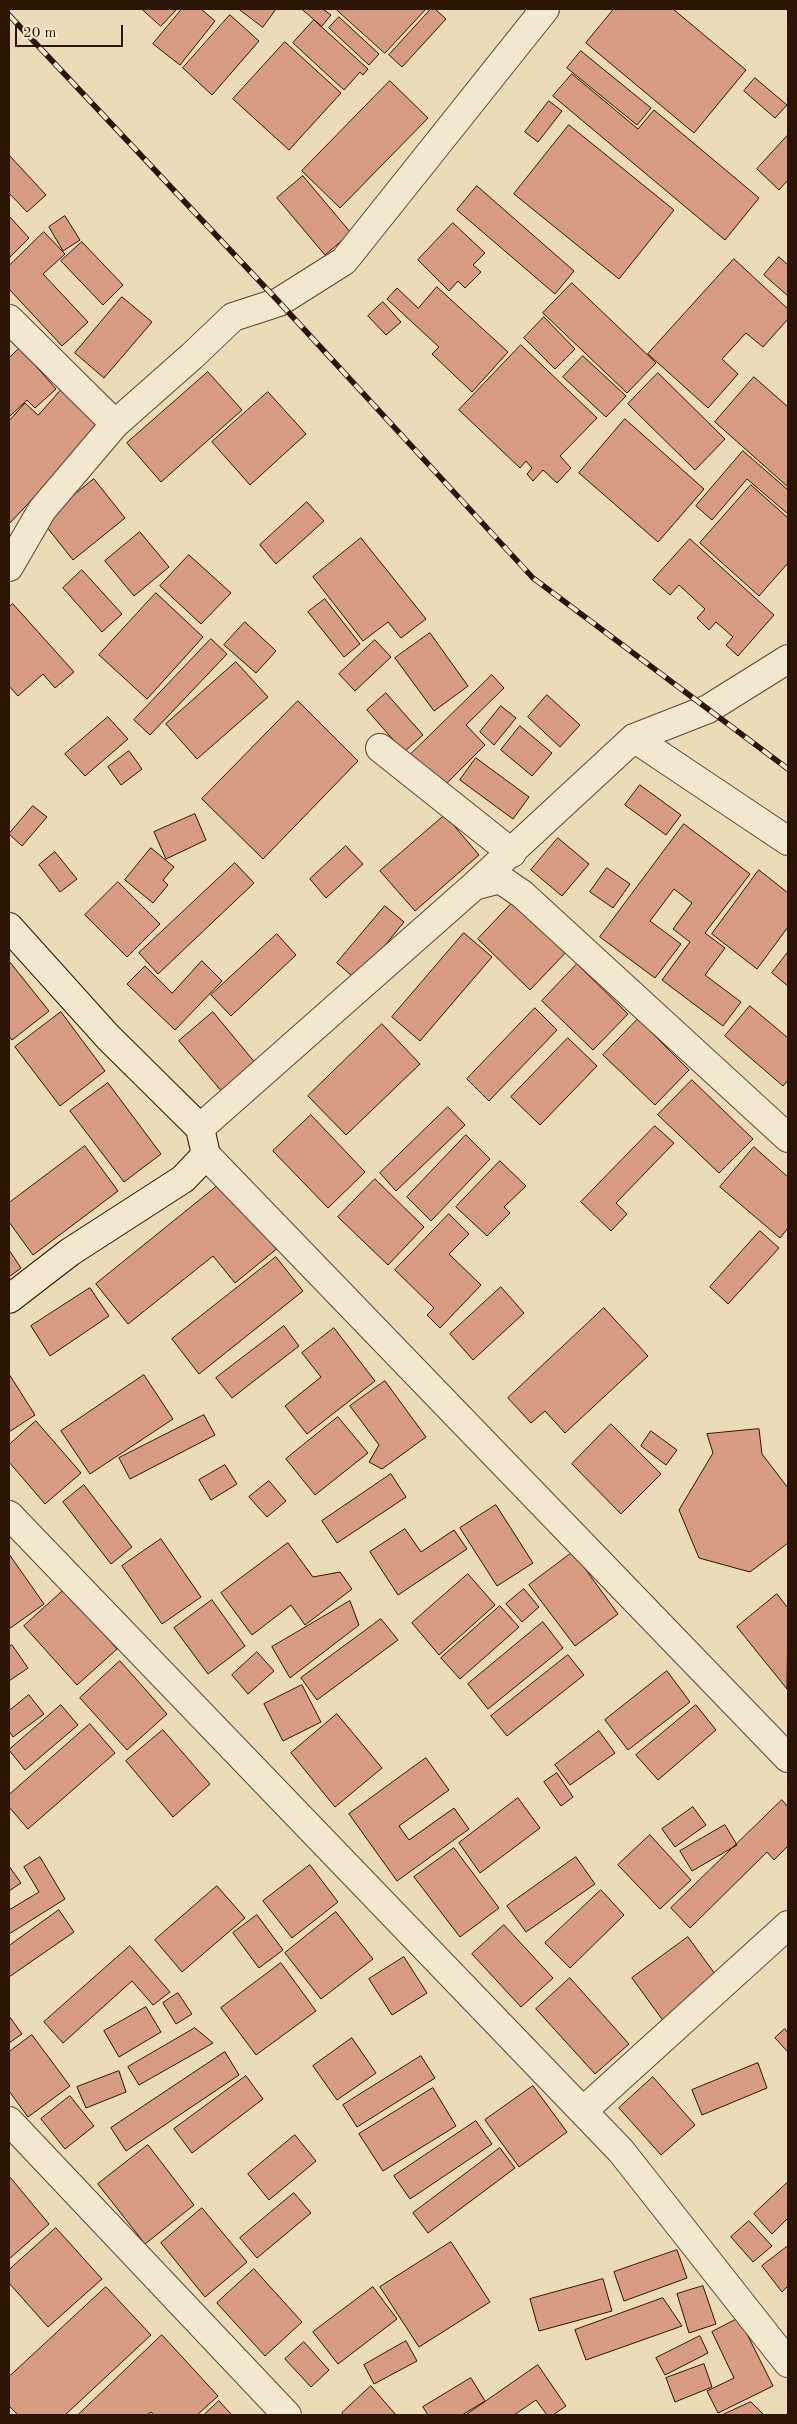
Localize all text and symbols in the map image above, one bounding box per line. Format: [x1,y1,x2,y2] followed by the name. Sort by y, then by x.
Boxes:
[18,15,125,47] scale bar
[23,26,57,41] text: 20 m

